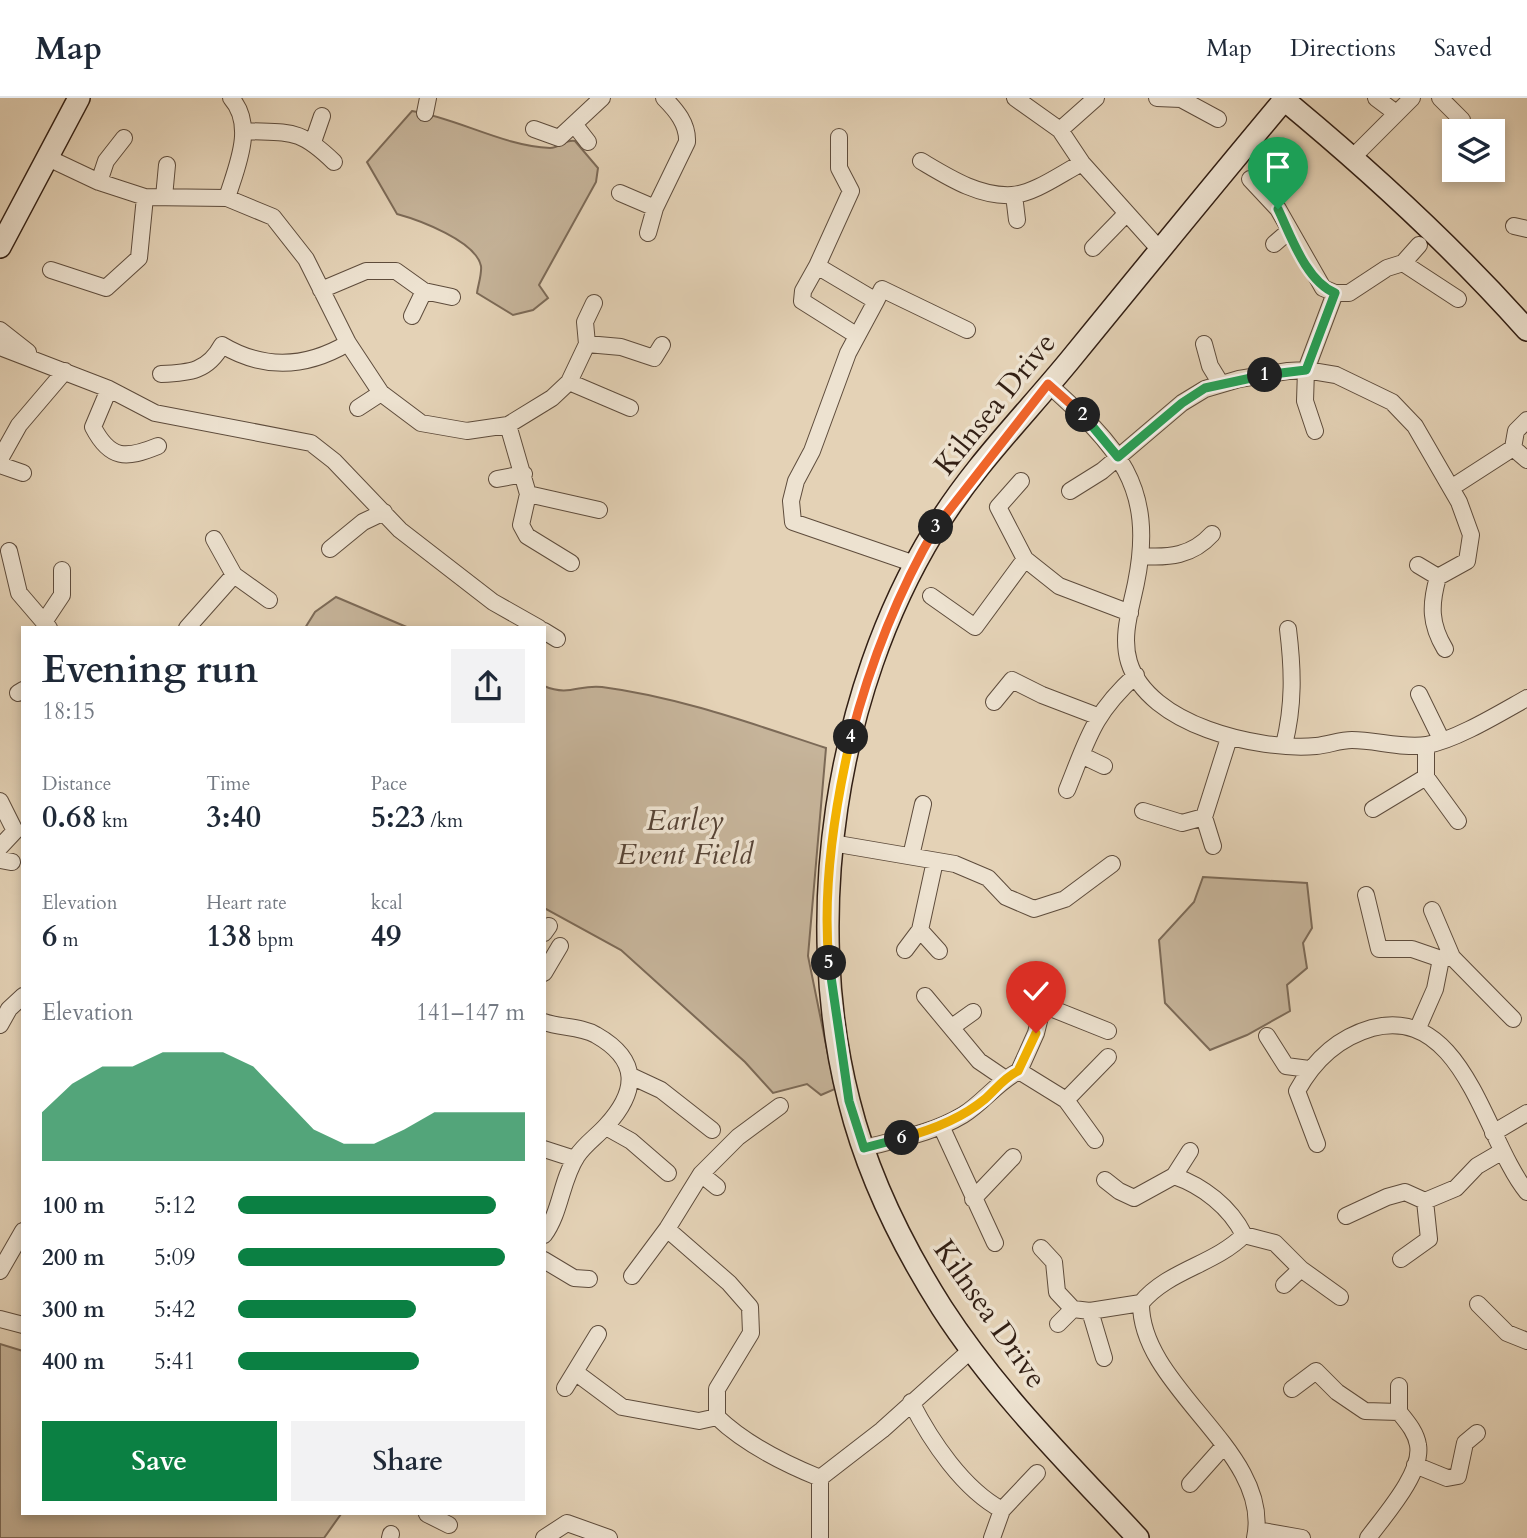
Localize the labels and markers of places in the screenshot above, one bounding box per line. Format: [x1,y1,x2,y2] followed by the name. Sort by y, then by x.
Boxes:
[1248,137,1308,209] pin
[1248,358,1282,392] pin: 1
[1066,398,1100,432] pin: 2
[918,510,954,544] pin: 3
[834,720,868,754] pin: 4
[812,946,846,980] pin: 5
[1006,961,1066,1033] pin
[884,1121,920,1156] pin: 6

